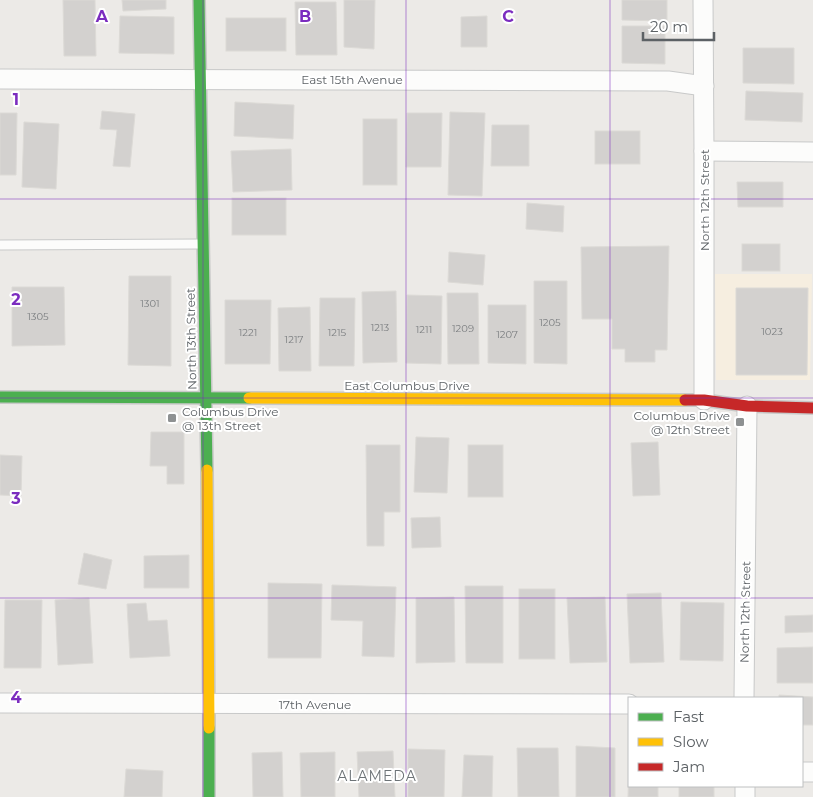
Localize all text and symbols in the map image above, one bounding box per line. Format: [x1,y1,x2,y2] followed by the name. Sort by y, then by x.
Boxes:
[95,7,109,26] text: A
[299,7,311,26] text: B
[502,7,514,26] text: C
[643,10,714,42] scale bar
[650,17,688,36] text: 20 m
[301,72,403,87] street label: East 15th Avenue
[13,90,19,109] text: 1
[697,149,712,251] street label: North 12th Street
[183,288,199,390] street label: North 13th Street
[11,290,21,309] text: 2
[140,297,160,310] house number: 1301
[27,310,49,323] house number: 1305
[539,316,561,329] house number: 1205
[371,321,390,334] house number: 1213
[452,322,474,335] house number: 1209
[416,323,432,336] house number: 1211
[761,325,783,338] house number: 1023
[239,326,257,339] house number: 1221
[328,326,347,339] house number: 1215
[496,328,518,341] house number: 1207
[285,333,304,346] house number: 1217
[344,378,470,393] street label: East Columbus Drive
[182,404,278,433] place label: Columbus Drive @ 13th Street
[634,408,730,437] place label: Columbus Drive @ 12th Street
[166,412,178,424] marker: Columbus Drive @ 13th Street
[734,416,746,428] marker: Columbus Drive @ 12th Street
[10,489,21,508] text: 3
[737,561,753,663] street label: North 12th Street
[10,688,22,707] text: 4
[279,697,351,712] street label: 17th Avenue
[628,697,803,787] legend
[673,707,704,726] text: Fast
[673,732,709,751] text: Slow
[672,757,705,776] text: Jam
[337,767,417,785] district label: ALAMEDA

